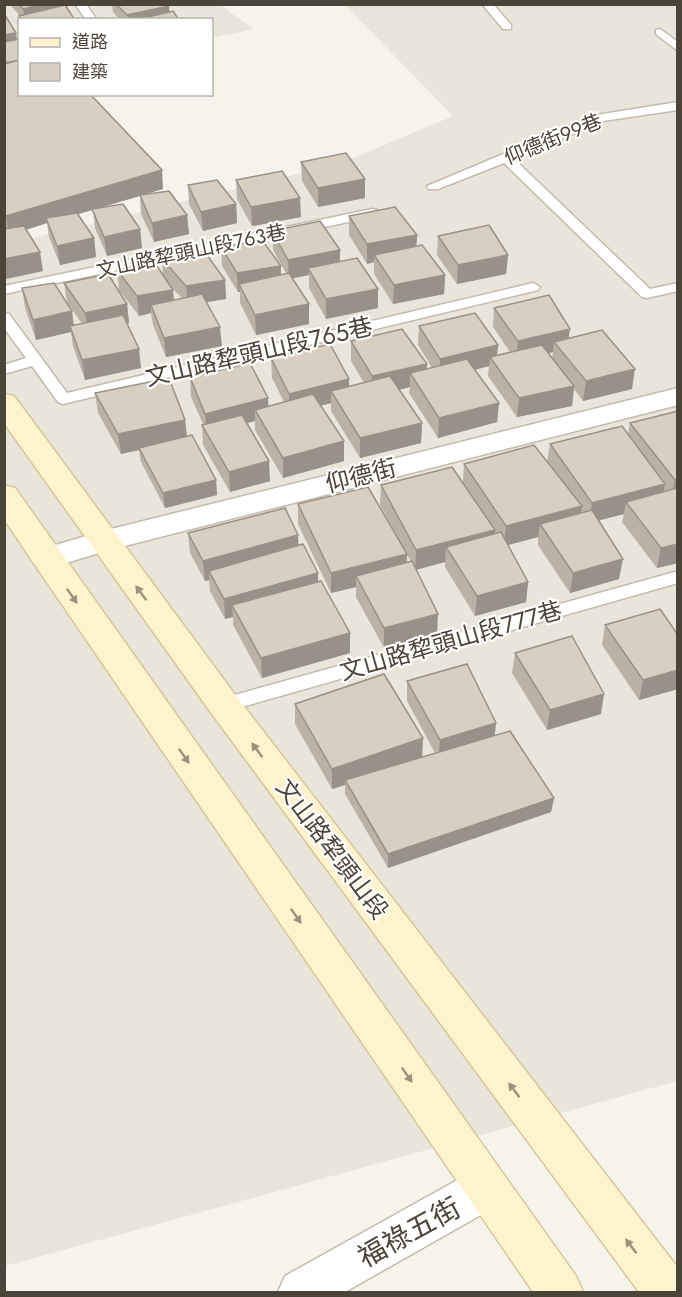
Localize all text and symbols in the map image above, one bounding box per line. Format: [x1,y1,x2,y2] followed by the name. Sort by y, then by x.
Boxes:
[18,18,213,96] legend
[72,29,108,55] text: 道路
[72,59,108,85] text: 建築
[500,107,606,172] street label: 仰德街99巷
[94,217,288,286] street label: 文山路犂頭山段763巷
[142,308,376,395] street label: 文山路犂頭山段765巷
[322,450,400,501] street label: 仰德街
[136,586,148,601] one-way arrow
[66,588,77,604] one-way arrow
[336,592,566,689] street label: 文山路犂頭山段777巷
[251,742,264,758] one-way arrow
[178,747,190,763] one-way arrow
[268,771,397,926] street label: 文山路犂頭山段
[290,907,302,923] one-way arrow
[401,1067,413,1083] one-way arrow
[508,1082,520,1098] one-way arrow
[350,1187,468,1278] street label: 福祿五街
[626,1238,638,1253] one-way arrow

